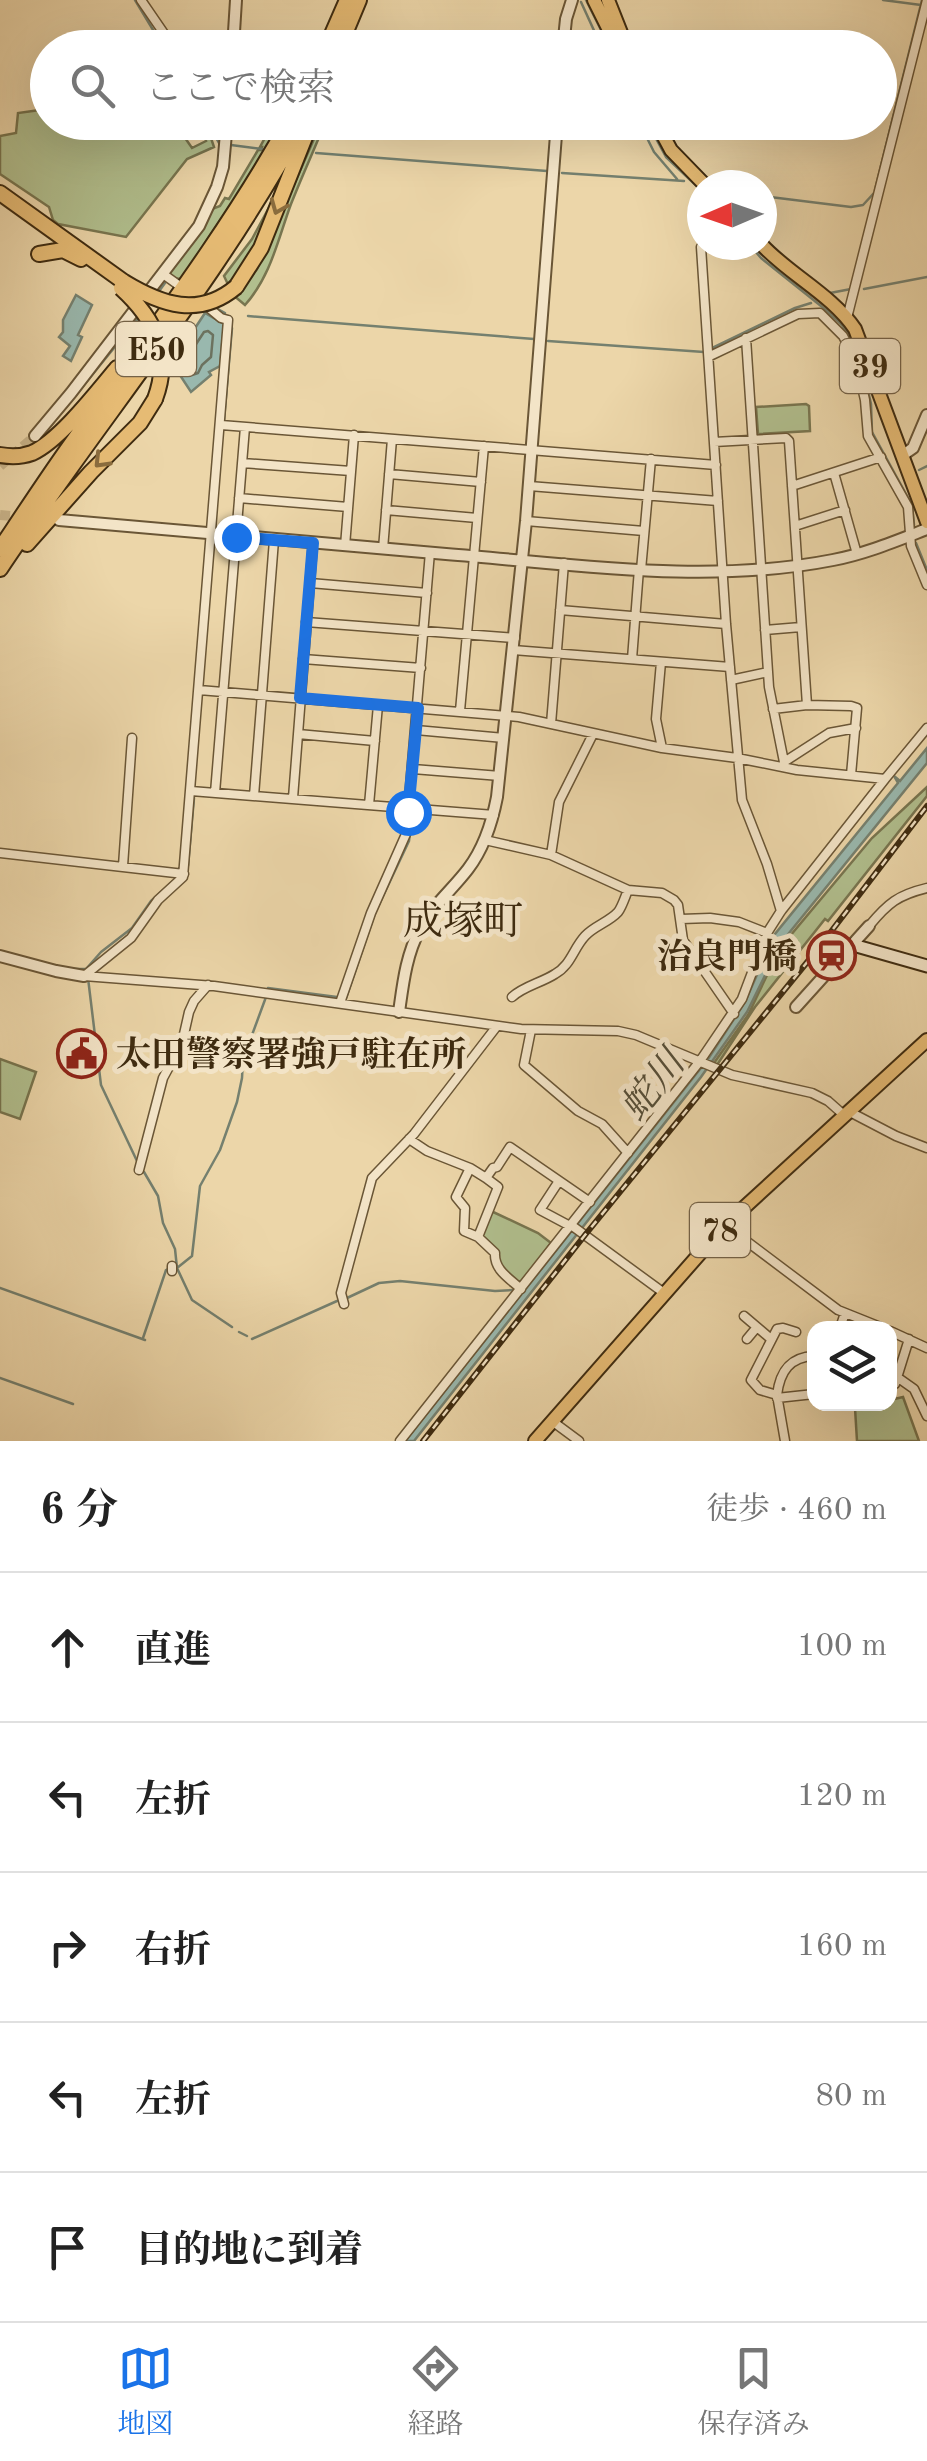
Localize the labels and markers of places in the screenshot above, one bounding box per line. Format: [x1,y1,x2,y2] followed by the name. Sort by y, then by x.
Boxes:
[806,930,858,982] station icon: 治良門橋
[657,938,797,976] place label: 治良門橋
[55,1028,107,1080] public building icon: 太田警察署強戸駐在所
[116,1035,466,1074] place label: 太田警察署強戸駐在所

